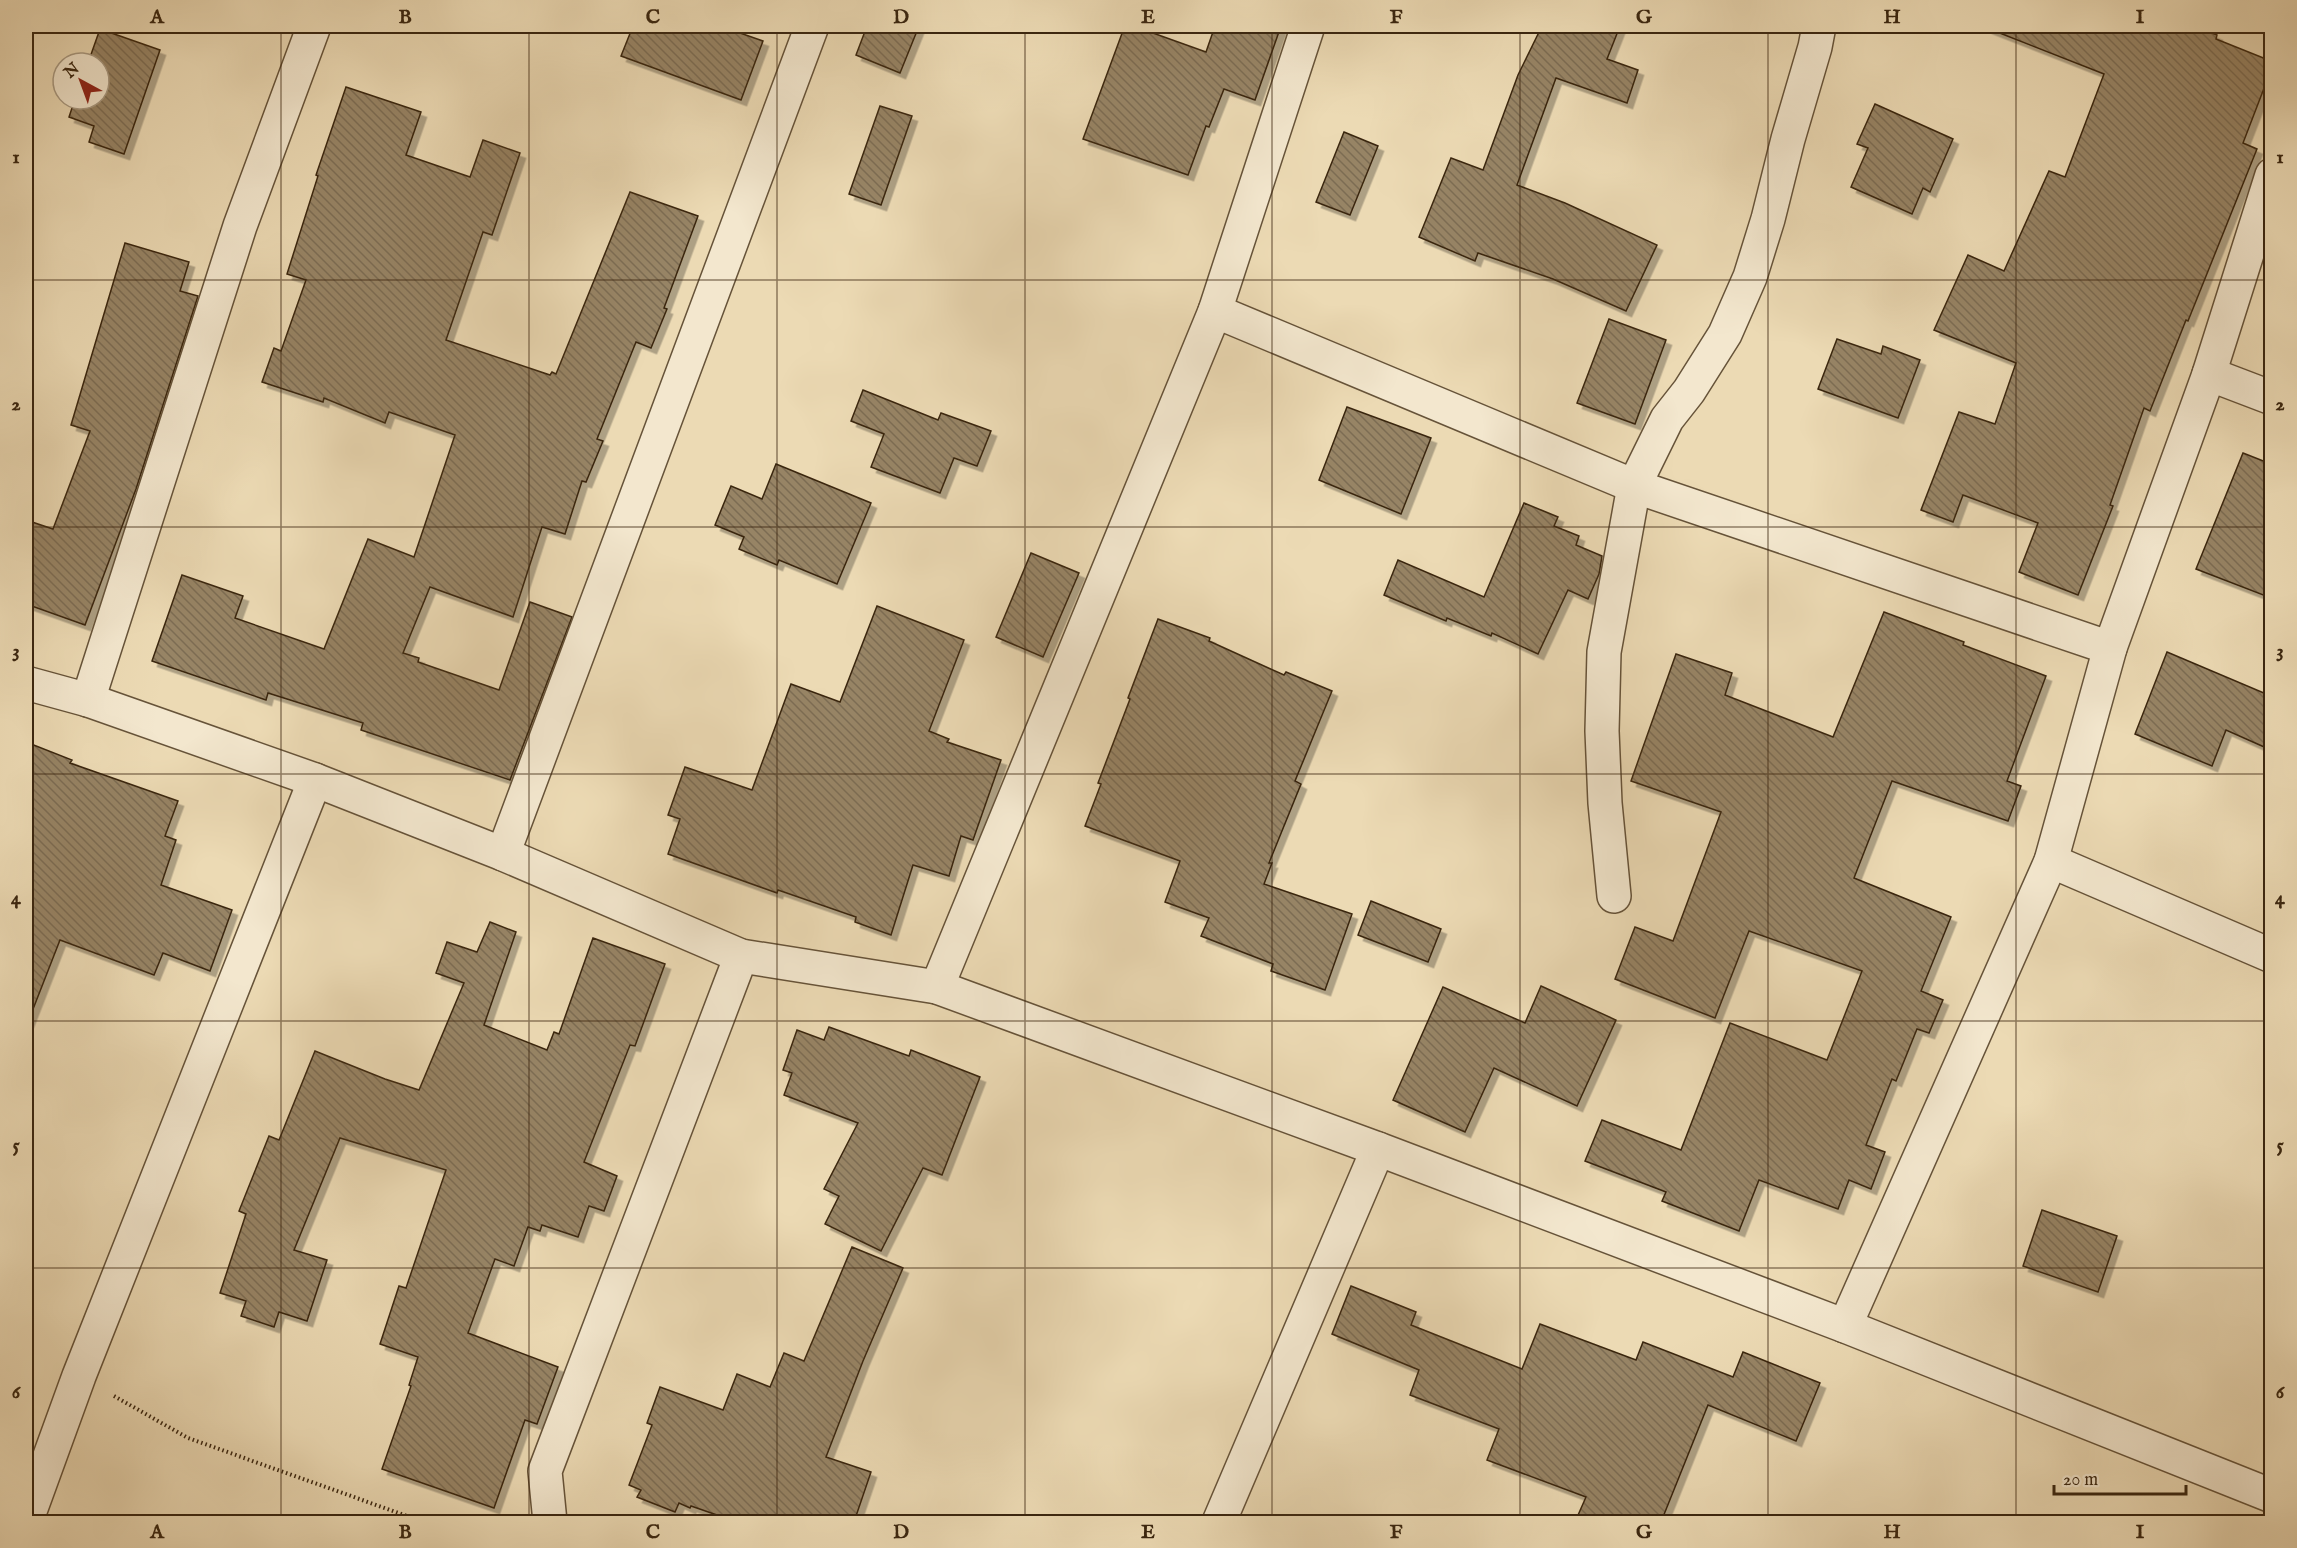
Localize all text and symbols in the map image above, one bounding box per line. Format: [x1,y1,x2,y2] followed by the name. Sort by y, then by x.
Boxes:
[149,5,165,30] text: A
[398,5,412,30] text: B
[646,5,660,30] text: C
[893,5,909,30] text: D
[1141,5,1155,30] text: E
[1390,5,1403,30] text: F
[1636,5,1653,30] text: G
[1883,5,1901,30] text: H
[2136,5,2145,30] text: I
[51,51,111,111] north arrow
[60,59,84,84] text: N
[12,145,20,170] text: 1
[2276,145,2284,170] text: 1
[11,392,21,417] text: 2
[2275,392,2285,417] text: 2
[12,639,20,664] text: 3
[2276,639,2284,664] text: 3
[11,886,22,911] text: 4
[2275,886,2286,911] text: 4
[12,1133,20,1158] text: 5
[2276,1133,2284,1158] text: 5
[12,1380,22,1405] text: 6
[2276,1380,2286,1405] text: 6
[2054,1458,2186,1496] scale bar
[2063,1469,2098,1492] text: 20 m
[149,1520,165,1545] text: A
[398,1520,412,1545] text: B
[646,1520,660,1545] text: C
[893,1520,909,1545] text: D
[1141,1520,1155,1545] text: E
[1390,1520,1403,1545] text: F
[1636,1520,1653,1545] text: G
[1883,1520,1901,1545] text: H
[2136,1520,2145,1545] text: I

